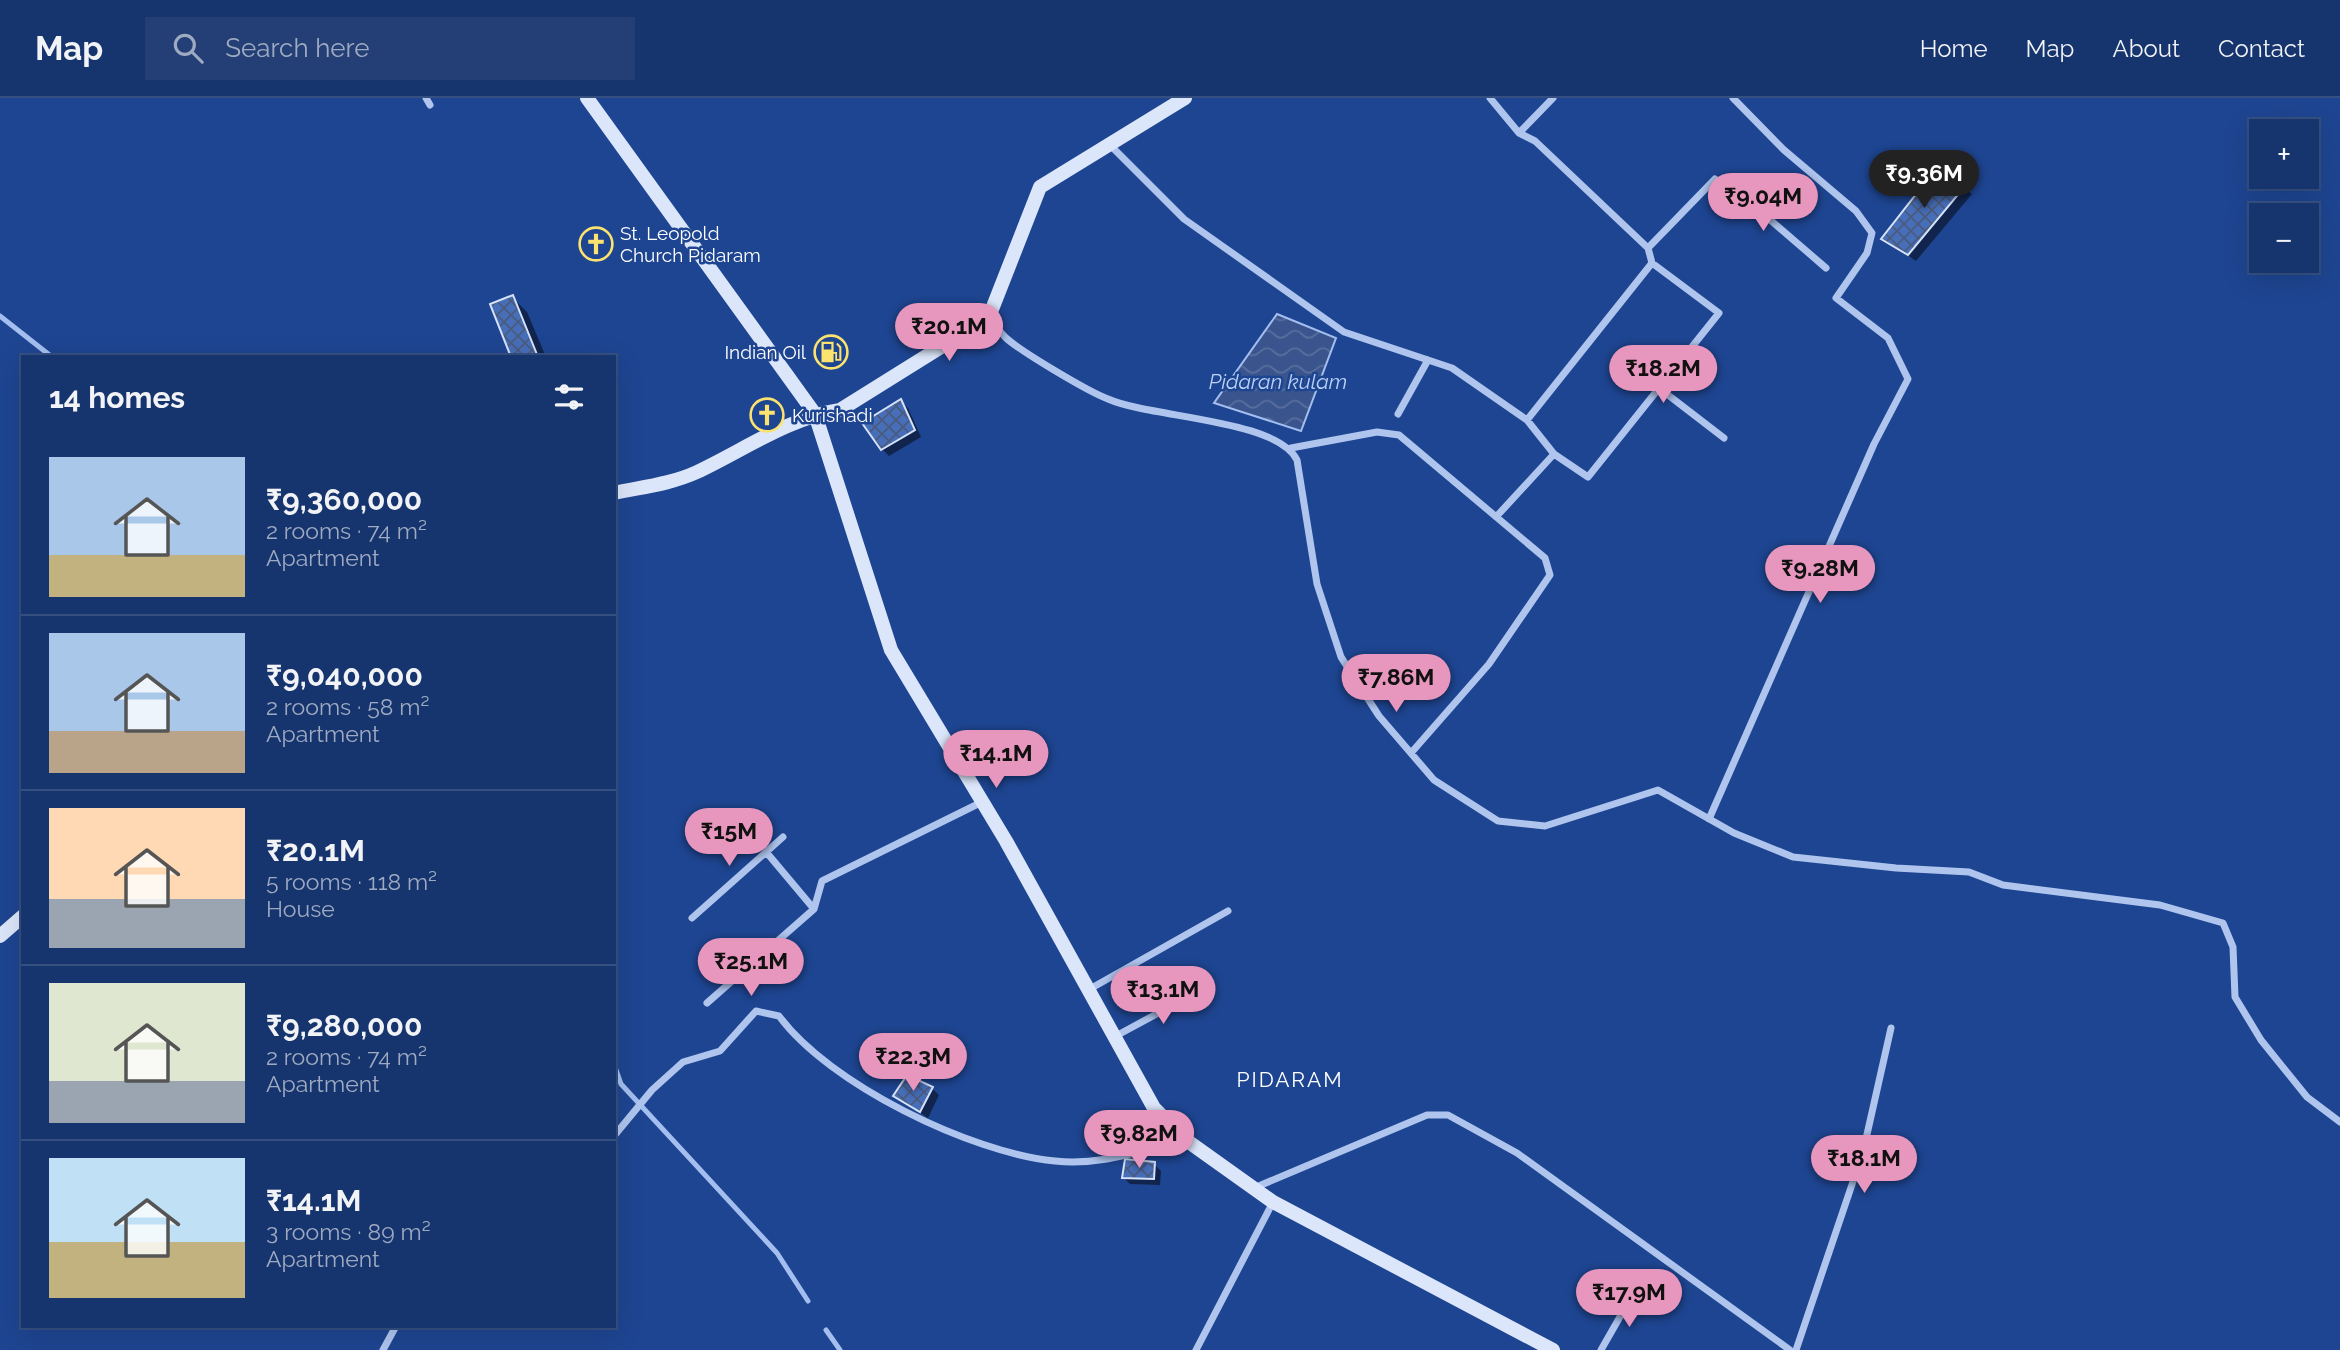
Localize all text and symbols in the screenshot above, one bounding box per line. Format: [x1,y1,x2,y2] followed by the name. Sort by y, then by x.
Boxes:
[145,17,635,80] search box
[35,29,103,68] text: Map
[169,29,207,67] icon: search
[225,33,370,63] text: Search here
[1920,34,1988,63] text: Home
[2026,34,2074,63] text: Map
[2112,34,2180,63] text: About
[2218,34,2305,63] text: Contact
[2249,119,2319,273] map controls
[2249,119,2319,189] button: +
[1867,150,1981,210] pin: ₹9.36M
[1885,159,1963,186] text: ₹9.36M
[1706,174,1820,233] pin: ₹9.04M
[1724,182,1802,209] text: ₹9.04M
[2249,203,2319,273] button: −
[620,222,761,266] place label: St. Leopold Church Pidaram
[577,225,615,263] church icon: St. Leopold Church Pidaram
[892,303,1006,363] pin: ₹20.1M
[911,312,987,339] text: ₹20.1M
[812,333,850,371] fuel station icon: Indian Oil
[724,341,807,363] place label: Indian Oil
[1606,345,1720,405] pin: ₹18.2M
[1625,354,1701,381] text: ₹18.2M
[1209,369,1347,394] water label: Pidaran kulam
[550,378,588,416] icon: filters
[49,380,185,415] text: 14 homes
[748,396,786,434] church icon: Kurishadi
[792,404,873,426] place label: Kurishadi
[266,482,422,517] text: ₹9,360,000
[105,485,189,569] icon: home
[266,517,427,544] text: 2 rooms · 74 m²
[266,544,380,571] text: Apartment
[1763,546,1877,605] pin: ₹9.28M
[1781,554,1859,581] text: ₹9.28M
[1339,654,1453,714] pin: ₹7.86M
[266,658,423,693] text: ₹9,040,000
[105,661,189,745] icon: home
[1358,663,1434,690] text: ₹7.86M
[266,693,429,720] text: 2 rooms · 58 m²
[266,720,380,747] text: Apartment
[939,730,1053,790] pin: ₹14.1M
[959,739,1033,766] text: ₹14.1M
[688,808,770,868] pin: ₹15M
[701,817,757,844] text: ₹15M
[266,833,365,868] text: ₹20.1M
[105,836,189,920] icon: home
[266,868,437,895] text: 5 rooms · 118 m²
[266,895,335,922] text: House
[694,939,808,998] pin: ₹25.1M
[714,947,788,974] text: ₹25.1M
[1106,967,1220,1026] pin: ₹13.1M
[1127,975,1199,1002] text: ₹13.1M
[266,1008,422,1043] text: ₹9,280,000
[105,1011,189,1095] icon: home
[856,1034,970,1093] pin: ₹22.3M
[875,1042,951,1069] text: ₹22.3M
[266,1043,427,1070] text: 2 rooms · 74 m²
[1236,1067,1344,1092] district label: PIDARAM
[266,1070,380,1097] text: Apartment
[1082,1110,1196,1170] pin: ₹9.82M
[1100,1119,1178,1146] text: ₹9.82M
[1807,1136,1921,1195] pin: ₹18.1M
[1827,1144,1901,1171] text: ₹18.1M
[266,1183,362,1218] text: ₹14.1M
[105,1186,189,1270] icon: home
[266,1218,431,1245] text: 3 rooms · 89 m²
[266,1245,380,1272] text: Apartment
[1572,1270,1686,1329] pin: ₹17.9M
[1592,1278,1666,1305] text: ₹17.9M

